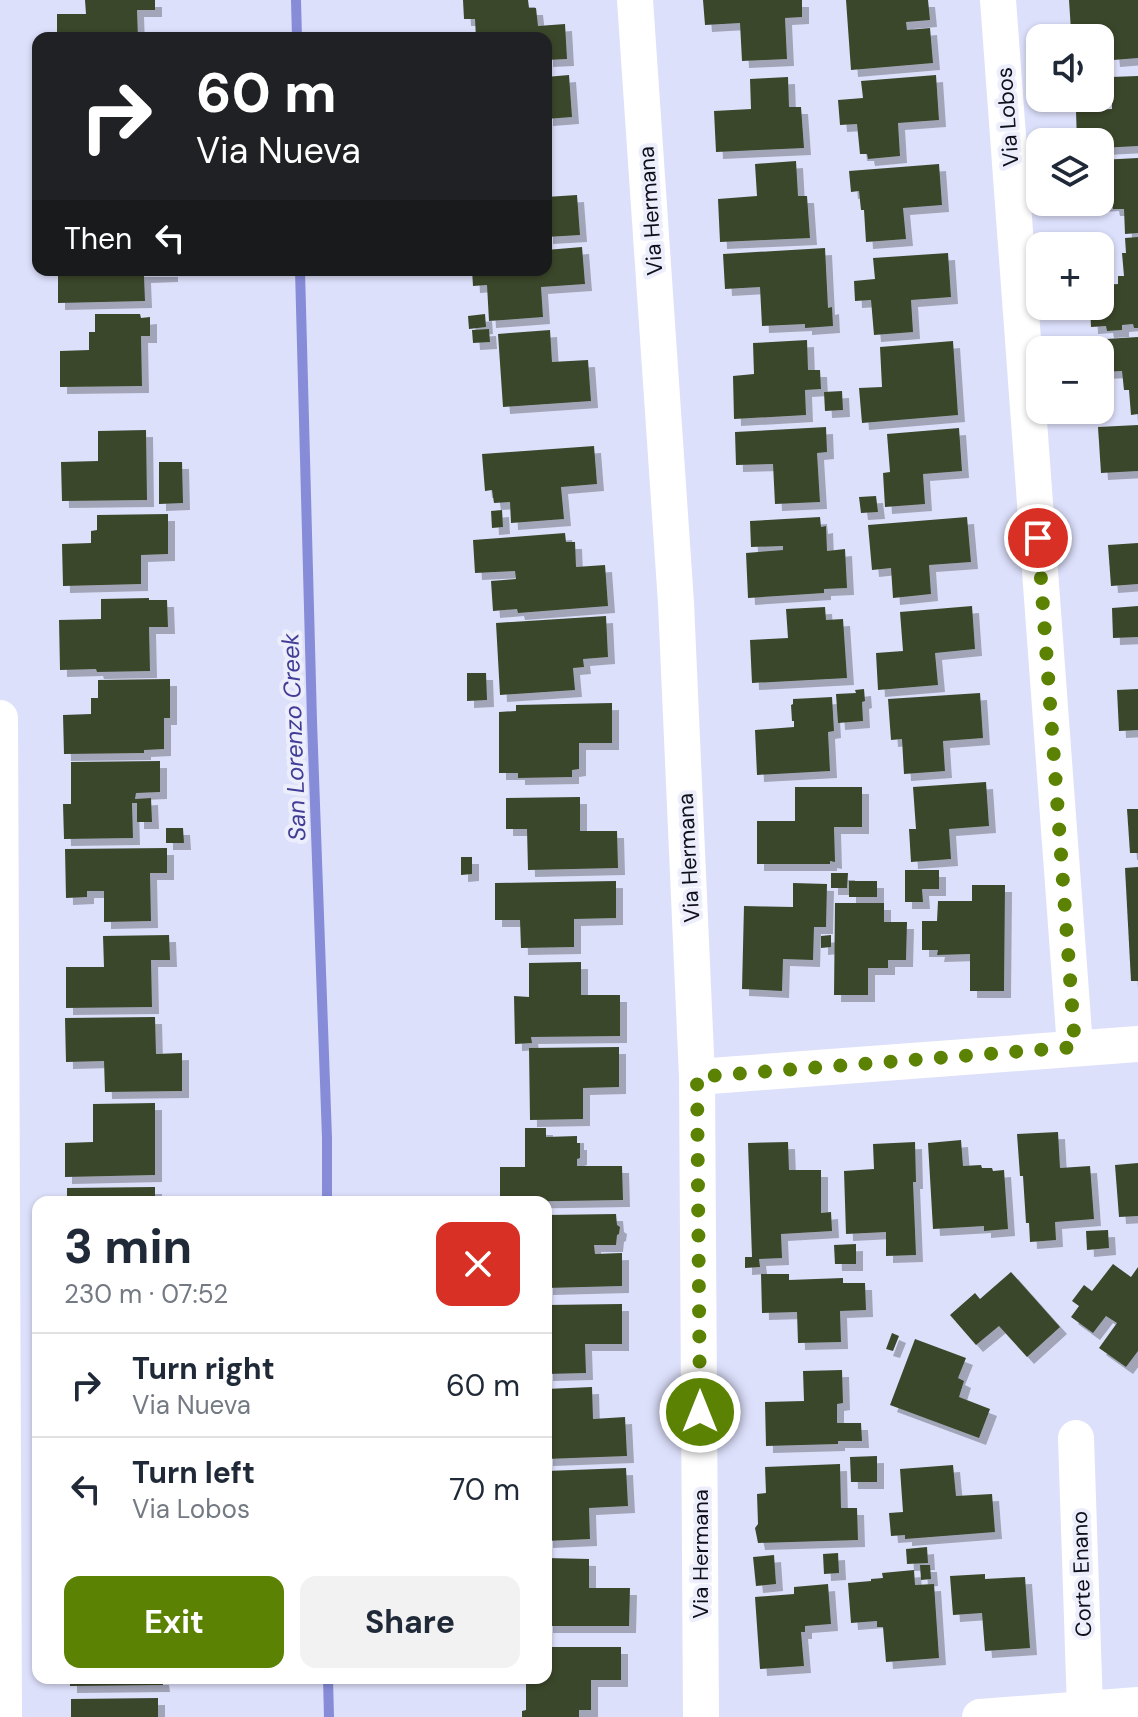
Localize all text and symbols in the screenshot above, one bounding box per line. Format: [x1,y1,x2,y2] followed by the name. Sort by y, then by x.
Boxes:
[1026,24,1114,424] map controls
[1026,24,1114,112] button: sound
[196,56,337,129] text: 60 m
[64,64,168,168] icon: right
[990,66,1025,168] street label: Via Lobos
[196,127,361,174] text: Via Nueva
[1026,128,1114,216] button: layers
[632,145,669,277] street label: Via Hermana
[148,216,192,260] icon: left
[64,219,132,258] text: Then
[1026,232,1114,320] button: +
[1026,336,1114,424] button: −
[1004,504,1072,572] pin
[1016,516,1060,560] icon: arrive
[274,632,313,842] water label: San Lorenzo Creek
[671,792,706,923] street label: Via Hermana
[64,1215,192,1278] text: 3 min
[436,1222,520,1306] button: close
[64,1277,228,1311] text: 230 m · 07:52
[132,1349,275,1388] text: Turn right
[64,1363,108,1407] icon: right
[446,1366,520,1405] text: 60 m
[658,1370,742,1454] position arrow
[132,1388,251,1422] text: Via Nueva
[132,1453,255,1492] text: Turn left
[64,1467,108,1511] icon: left
[449,1470,520,1509] text: 70 m
[686,1489,715,1619] street label: Via Hermana
[132,1492,250,1526] text: Via Lobos
[1065,1510,1098,1638] street label: Corte Enano
[64,1576,284,1668] button: Exit
[300,1576,520,1668] button: Share

